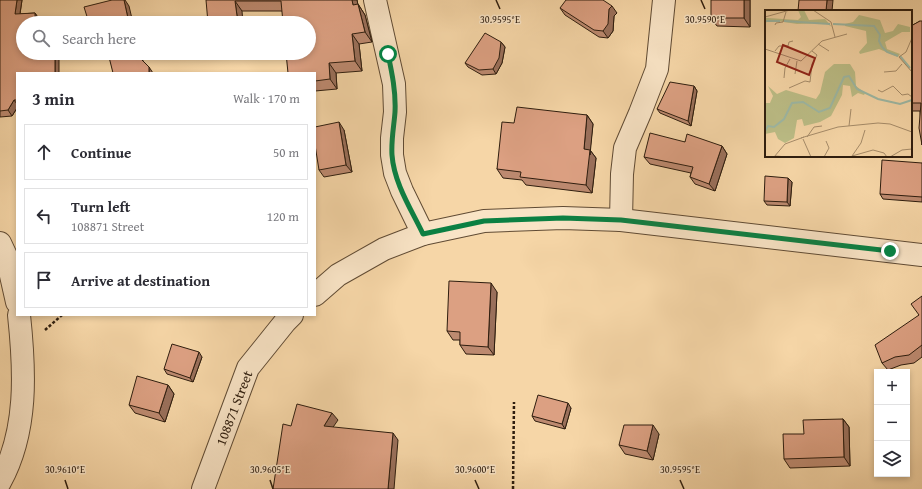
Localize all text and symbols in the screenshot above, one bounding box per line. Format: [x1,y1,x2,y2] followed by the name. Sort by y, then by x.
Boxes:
[765,10,912,157] inset map
[480,12,520,27] text: 30.9595°E
[685,12,725,27] text: 30.9590°E
[16,16,316,60] search box
[30,27,52,49] icon: search
[62,28,136,49] text: Search here
[379,45,397,63] route start
[32,86,74,111] text: 3 min
[233,89,300,108] text: Walk · 170 m
[33,141,55,163] icon: ahead
[71,142,132,163] text: Continue
[273,143,299,162] text: 50 m
[71,196,130,217] text: Turn left
[33,205,55,227] icon: left
[267,207,299,226] text: 120 m
[71,217,144,236] text: 108871 Street
[881,242,899,260] route end
[33,269,55,291] icon: arrive
[71,270,210,291] text: Arrive at destination
[211,368,257,448] street label: 108871 Street
[874,369,910,477] map controls
[874,369,910,405] button: +
[874,405,910,441] button: −
[874,441,910,477] button: layers
[45,462,85,477] text: 30.9610°E
[250,462,290,477] text: 30.9605°E
[455,462,495,477] text: 30.9600°E
[660,462,700,477] text: 30.9595°E

